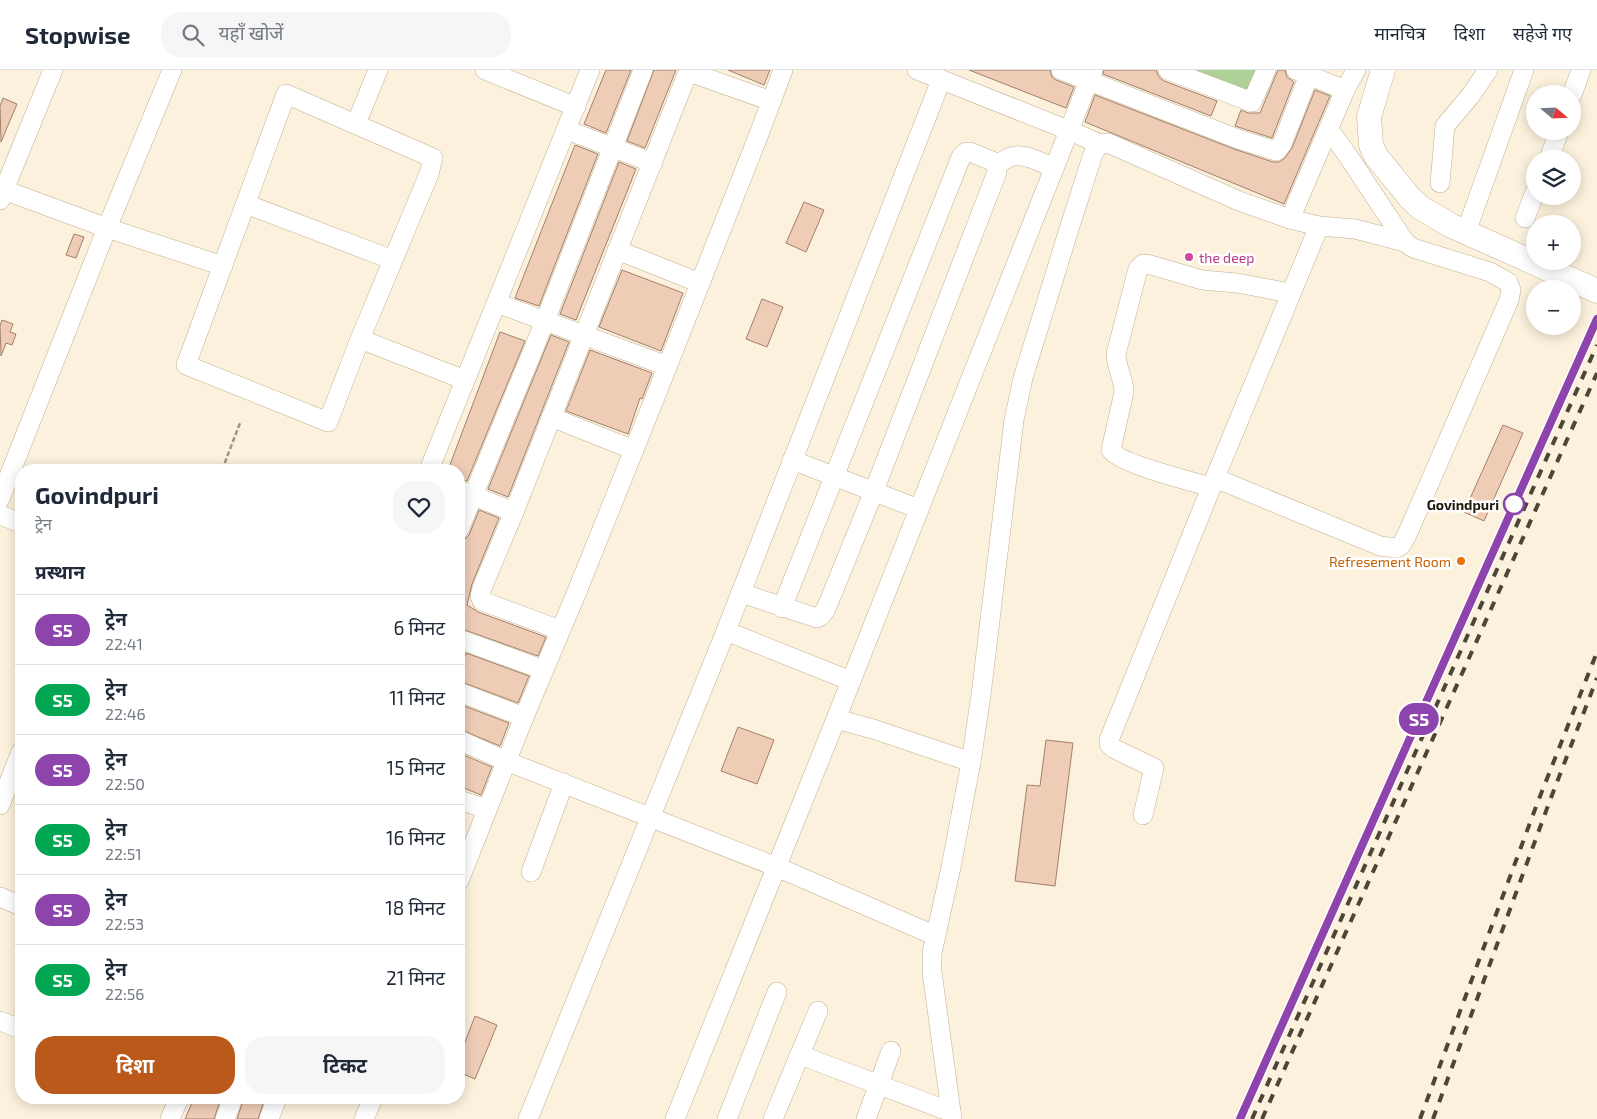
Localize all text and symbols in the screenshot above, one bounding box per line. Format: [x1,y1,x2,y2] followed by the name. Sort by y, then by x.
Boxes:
[161,12,511,57] search box
[25,20,131,49] text: Stopwise
[179,21,207,49] icon: search
[219,21,283,44] text: यहाँ खोजें
[1374,22,1426,44] text: मानचित्र
[1454,22,1485,44] text: दिशा
[1513,22,1572,44] text: सहेजे गए
[1526,85,1581,140] north arrow
[1526,85,1581,335] map controls
[1526,150,1581,205] button: layers
[1526,215,1581,270] button: +
[1199,249,1254,266] place label: the deep
[1183,251,1195,263] marker: the deep
[1526,280,1581,335] button: −
[35,480,159,509] text: Govindpuri
[393,481,445,533] button: heart
[1503,493,1525,515] marker: Govindpuri
[1427,496,1499,513] place label: Govindpuri
[35,514,52,533] text: ट्रेन
[1329,553,1451,570] place label: Refresement Room
[1455,555,1467,567] marker: Refresement Room
[35,560,85,583] text: प्रस्थान
[105,607,127,630] text: ट्रेन
[393,616,445,639] text: 6 मिनट
[52,619,73,641] text: S5
[105,634,143,653] text: 22:41
[105,677,127,700] text: ट्रेन
[389,686,445,709] text: 11 मिनट
[52,689,73,711] text: S5
[1396,703,1442,735] line badge: S5
[105,704,146,723] text: 22:46
[1409,708,1429,730] text: S5
[105,747,127,770] text: ट्रेन
[387,756,445,779] text: 15 मिनट
[52,759,73,781] text: S5
[105,774,145,793] text: 22:50
[105,817,127,840] text: ट्रेन
[386,826,445,849] text: 16 मिनट
[52,829,73,851] text: S5
[105,844,142,863] text: 22:51
[105,887,127,910] text: ट्रेन
[385,896,445,919] text: 18 मिनट
[52,899,73,921] text: S5
[105,914,144,933] text: 22:53
[105,957,127,980] text: ट्रेन
[386,966,445,989] text: 21 मिनट
[52,969,73,991] text: S5
[105,984,145,1003] text: 22:56
[35,1036,235,1094] button: दिशा
[245,1036,445,1094] button: टिकट

